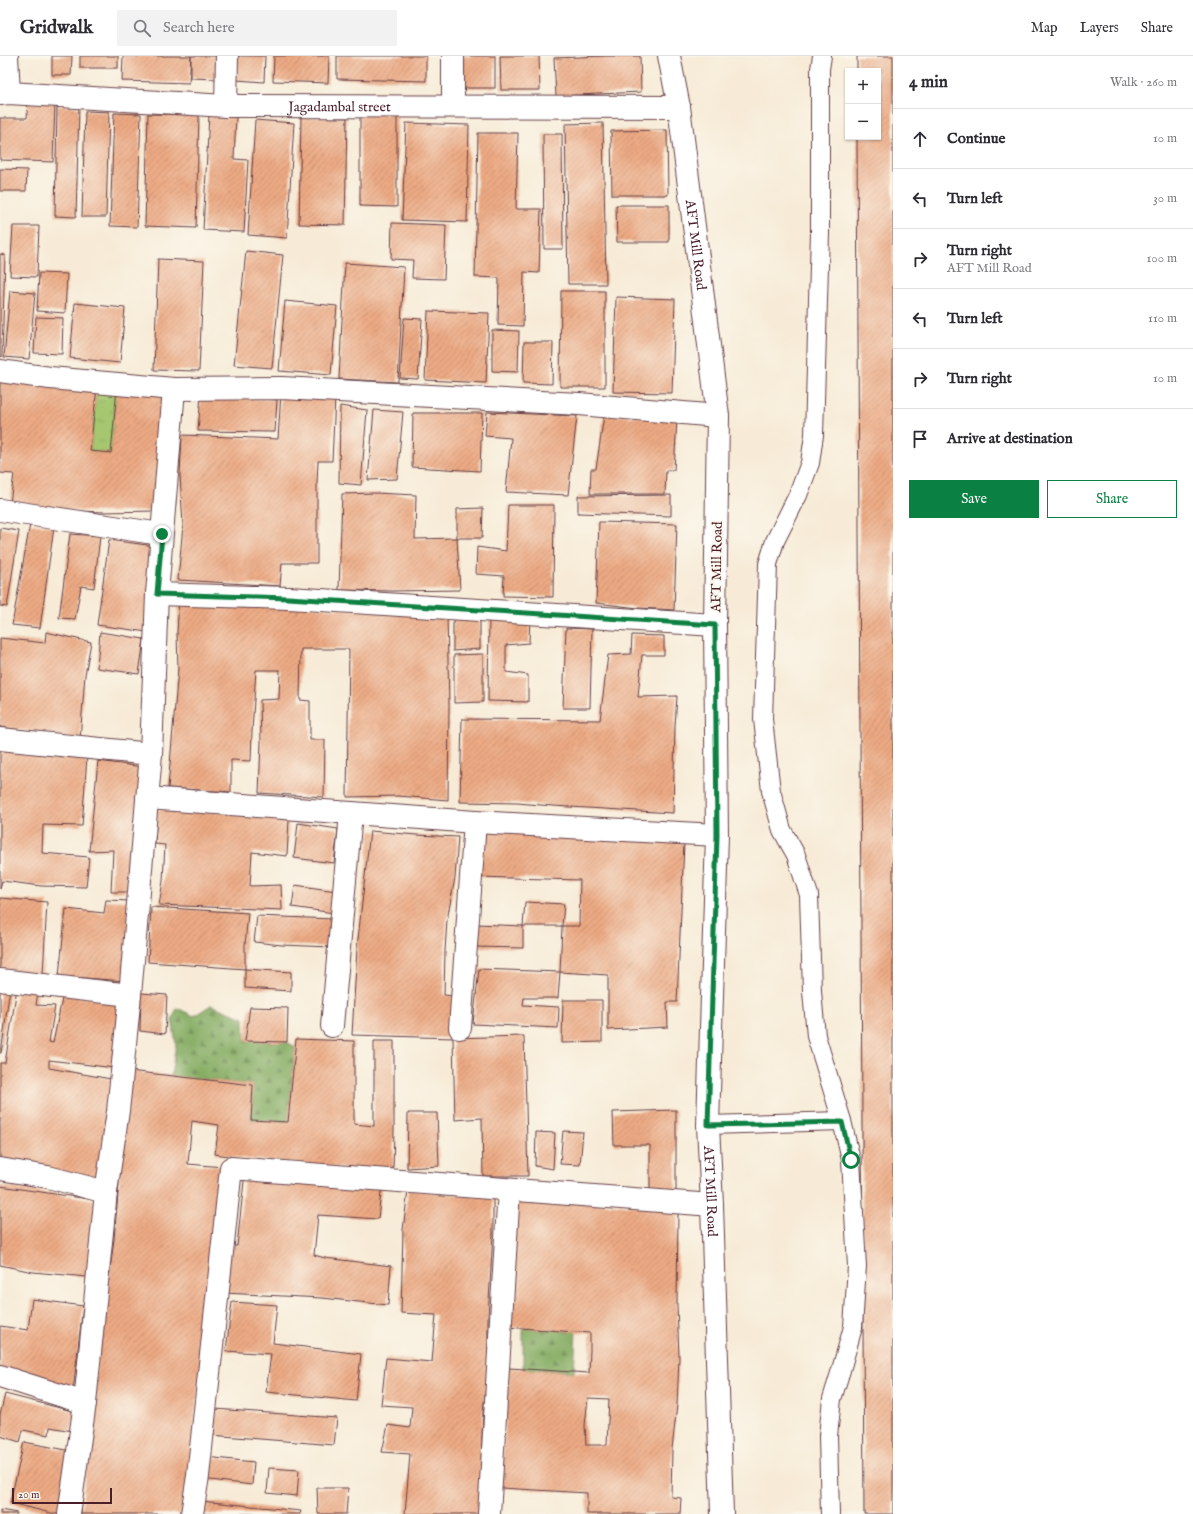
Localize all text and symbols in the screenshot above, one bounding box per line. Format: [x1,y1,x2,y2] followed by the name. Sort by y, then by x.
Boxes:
[117,10,397,46] search box
[20,16,93,40] text: Gridwalk
[131,17,153,39] icon: search
[163,18,235,37] text: Search here
[1031,19,1058,37] text: Map
[1080,19,1119,37] text: Layers
[1141,19,1173,37] text: Share
[845,68,881,140] map controls
[845,68,881,104] button: +
[909,72,948,93] text: 4 min
[1110,74,1177,91] text: Walk · 260 m
[286,98,391,116] street label: Jagadambal street
[845,104,881,140] button: −
[909,128,931,150] icon: ahead
[947,129,1005,148] text: Continue
[1153,130,1177,147] text: 10 m
[909,188,931,210] icon: left
[947,189,1003,208] text: Turn left
[1153,190,1177,207] text: 30 m
[681,198,710,292] street label: AFT Mill Road
[947,241,1012,260] text: Turn right
[909,248,931,270] icon: right
[1147,250,1177,267] text: 100 m
[947,260,1032,277] text: AFT Mill Road
[909,308,931,330] icon: left
[947,309,1003,328] text: Turn left
[1148,310,1177,327] text: 110 m
[909,368,931,390] icon: right
[947,369,1012,388] text: Turn right
[1153,370,1177,387] text: 10 m
[909,428,931,450] icon: arrive
[947,429,1073,448] text: Arrive at destination
[909,480,1039,518] button: Save
[1047,480,1177,518] button: Share
[707,521,727,614] street label: AFT Mill Road
[153,525,171,543] route end
[699,1144,721,1238] street label: AFT Mill Road
[842,1151,860,1169] route start
[12,1486,112,1505] scale bar
[18,1488,39,1502] text: 20 m

